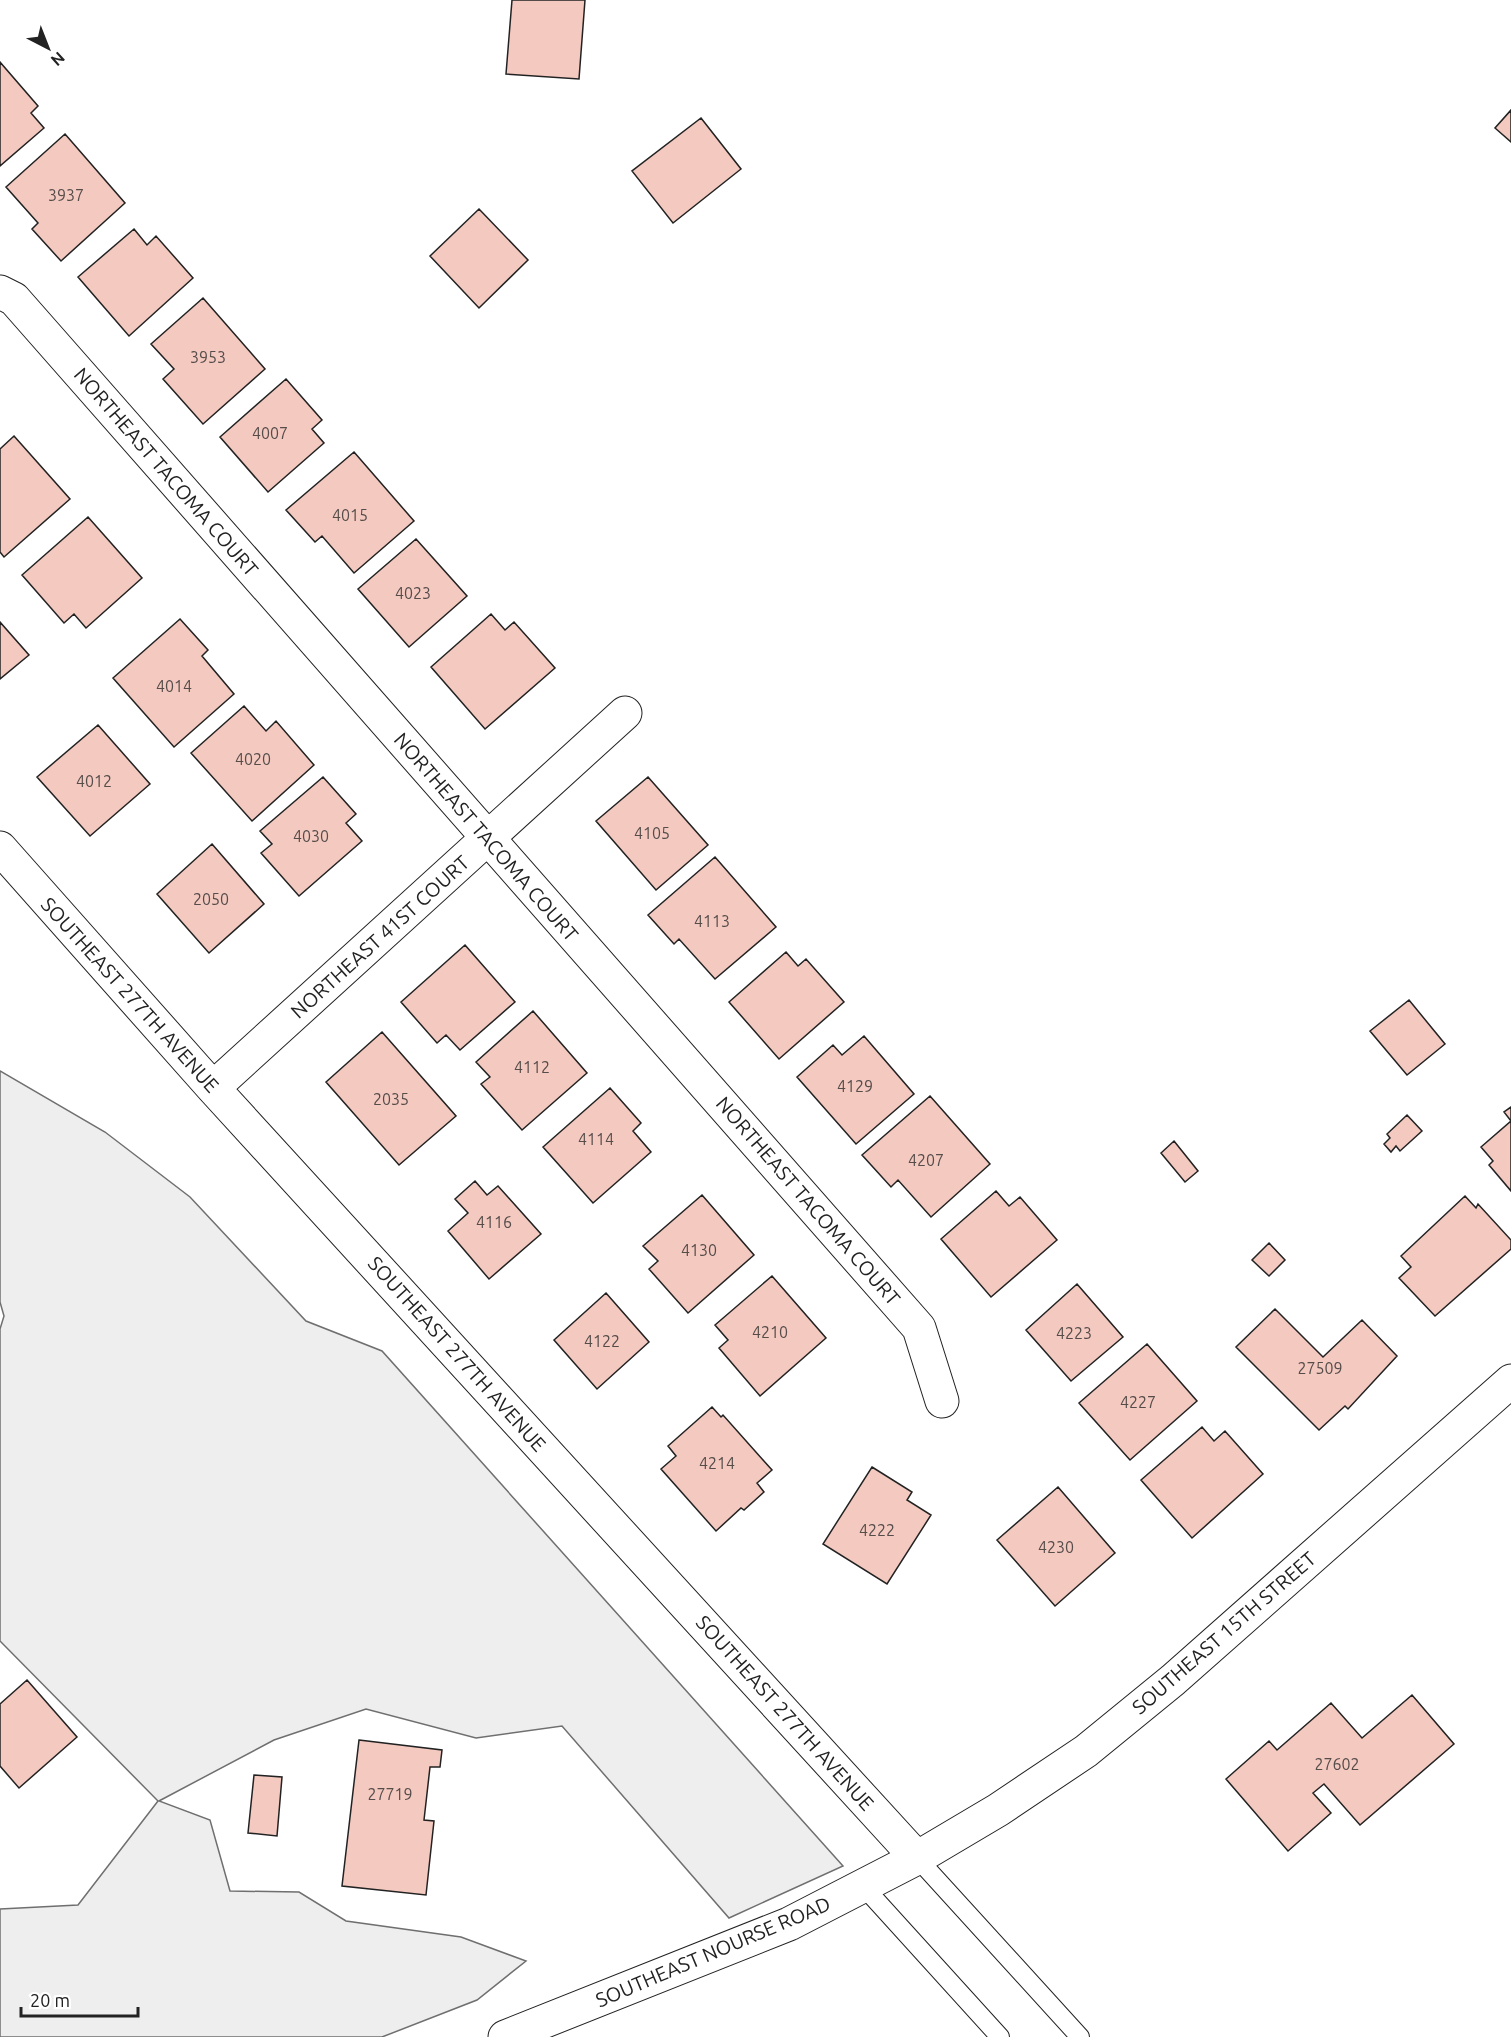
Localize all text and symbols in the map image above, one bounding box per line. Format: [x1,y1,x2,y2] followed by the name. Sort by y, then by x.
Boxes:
[18,18,78,78] north arrow
[48,48,68,70] text: N
[48,186,84,204] house number: 3937
[190,348,226,366] house number: 3953
[70,363,263,581] street label: NORTHEAST TACOMA COURT
[252,424,288,442] house number: 4007
[332,506,368,524] house number: 4015
[395,584,431,602] house number: 4023
[156,677,192,695] house number: 4014
[390,728,583,946] street label: NORTHEAST TACOMA COURT
[235,750,271,768] house number: 4020
[76,772,112,790] house number: 4012
[634,824,670,842] house number: 4105
[293,827,329,845] house number: 4030
[286,851,473,1023] street label: NORTHEAST 41ST COURT
[193,890,229,908] house number: 2050
[37,893,224,1097] street label: SOUTHEAST 277TH AVENUE
[694,912,730,930] house number: 4113
[514,1058,550,1076] house number: 4112
[837,1077,873,1095] house number: 4129
[373,1090,409,1108] house number: 2035
[712,1092,905,1310] street label: NORTHEAST TACOMA COURT
[578,1130,614,1148] house number: 4114
[908,1151,944,1169] house number: 4207
[476,1213,512,1231] house number: 4116
[681,1241,717,1259] house number: 4130
[364,1252,551,1456] street label: SOUTHEAST 277TH AVENUE
[752,1323,788,1341] house number: 4210
[1056,1324,1092,1342] house number: 4223
[584,1332,620,1350] house number: 4122
[1297,1359,1343,1377] house number: 27509
[1120,1393,1156,1411] house number: 4227
[699,1454,735,1472] house number: 4214
[859,1521,895,1539] house number: 4222
[1038,1538,1074,1556] house number: 4230
[1127,1547,1320,1719] street label: SOUTHEAST 15TH STREET
[692,1611,879,1815] street label: SOUTHEAST 277TH AVENUE
[1314,1755,1360,1773] house number: 27602
[367,1785,413,1803] house number: 27719
[592,1892,834,2012] street label: SOUTHEAST NOURSE ROAD
[21,1980,138,2018] scale bar
[30,1990,70,2010] text: 20 m

